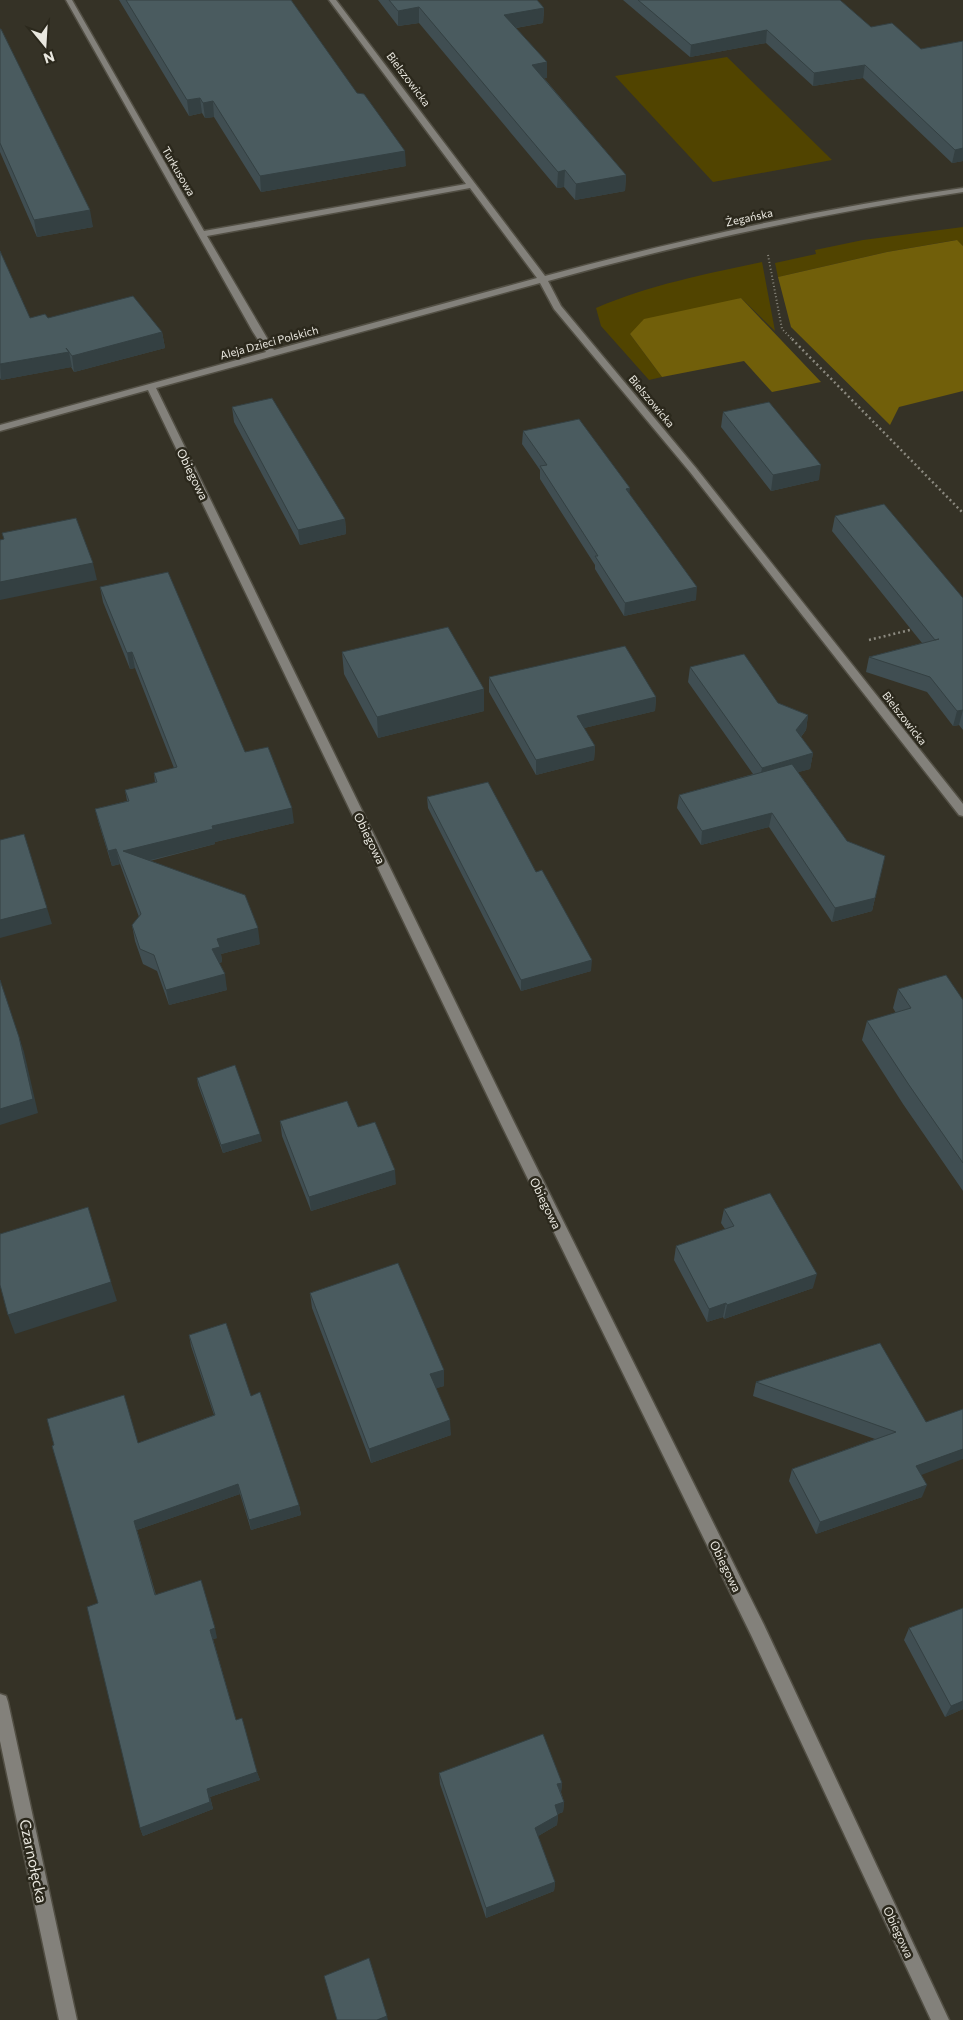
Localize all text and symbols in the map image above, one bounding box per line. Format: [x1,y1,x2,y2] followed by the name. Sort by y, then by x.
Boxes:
[20,20,70,70] north arrow
[42,48,57,68] text: N
[385,49,433,109] street label: Bielszowicka
[160,144,198,198] street label: Turkusowa
[724,205,774,228] street label: Żegańska
[219,323,319,361] street label: Aleja Dzieci Polskich
[626,372,678,430] street label: Bielszowicka
[175,446,211,502] street label: Obiegowa
[880,689,930,747] street label: Bielszowicka
[352,810,388,866] street label: Obiegowa
[528,1175,564,1231] street label: Obiegowa
[708,1538,744,1594] street label: Obiegowa
[16,1818,52,1904] street label: Czarnołęcka
[881,1904,917,1960] street label: Obiegowa

